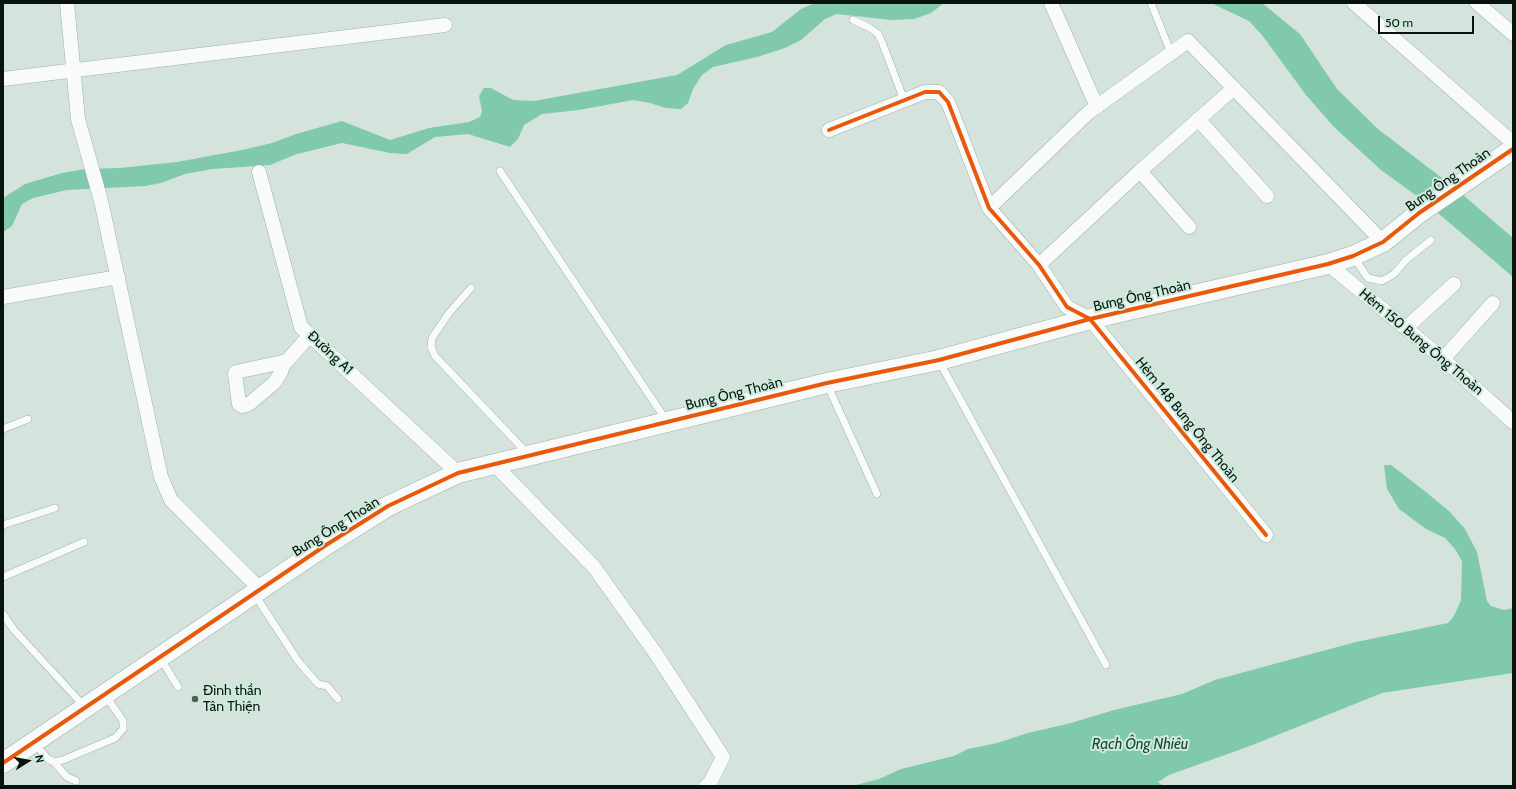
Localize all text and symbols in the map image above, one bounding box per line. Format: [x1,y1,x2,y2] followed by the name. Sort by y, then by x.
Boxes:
[1380,8,1476,34] scale bar
[1385,15,1413,30] text: 50 m
[1402,145,1494,215] street label: Bưng Ông Thoàn
[1092,277,1192,315] street label: Bưng Ông Thoàn
[1356,285,1486,399] street label: Hẻm 150 Bưng Ông Thoàn
[304,328,356,378] street label: Đường A1
[1131,354,1243,486] street label: Hẻm 148 Bưng Ông Thoàn
[684,374,784,414] street label: Bưng Ông Thoàn
[289,494,383,560] street label: Bưng Ông Thoàn
[203,683,262,716] place label: Đình thần Tân Thiện
[190,694,200,704] marker: Đình thần Tân Thiện
[1092,736,1188,754] water label: Rạch Ông Nhiêu
[8,741,48,781] north arrow
[32,754,47,764] text: N

